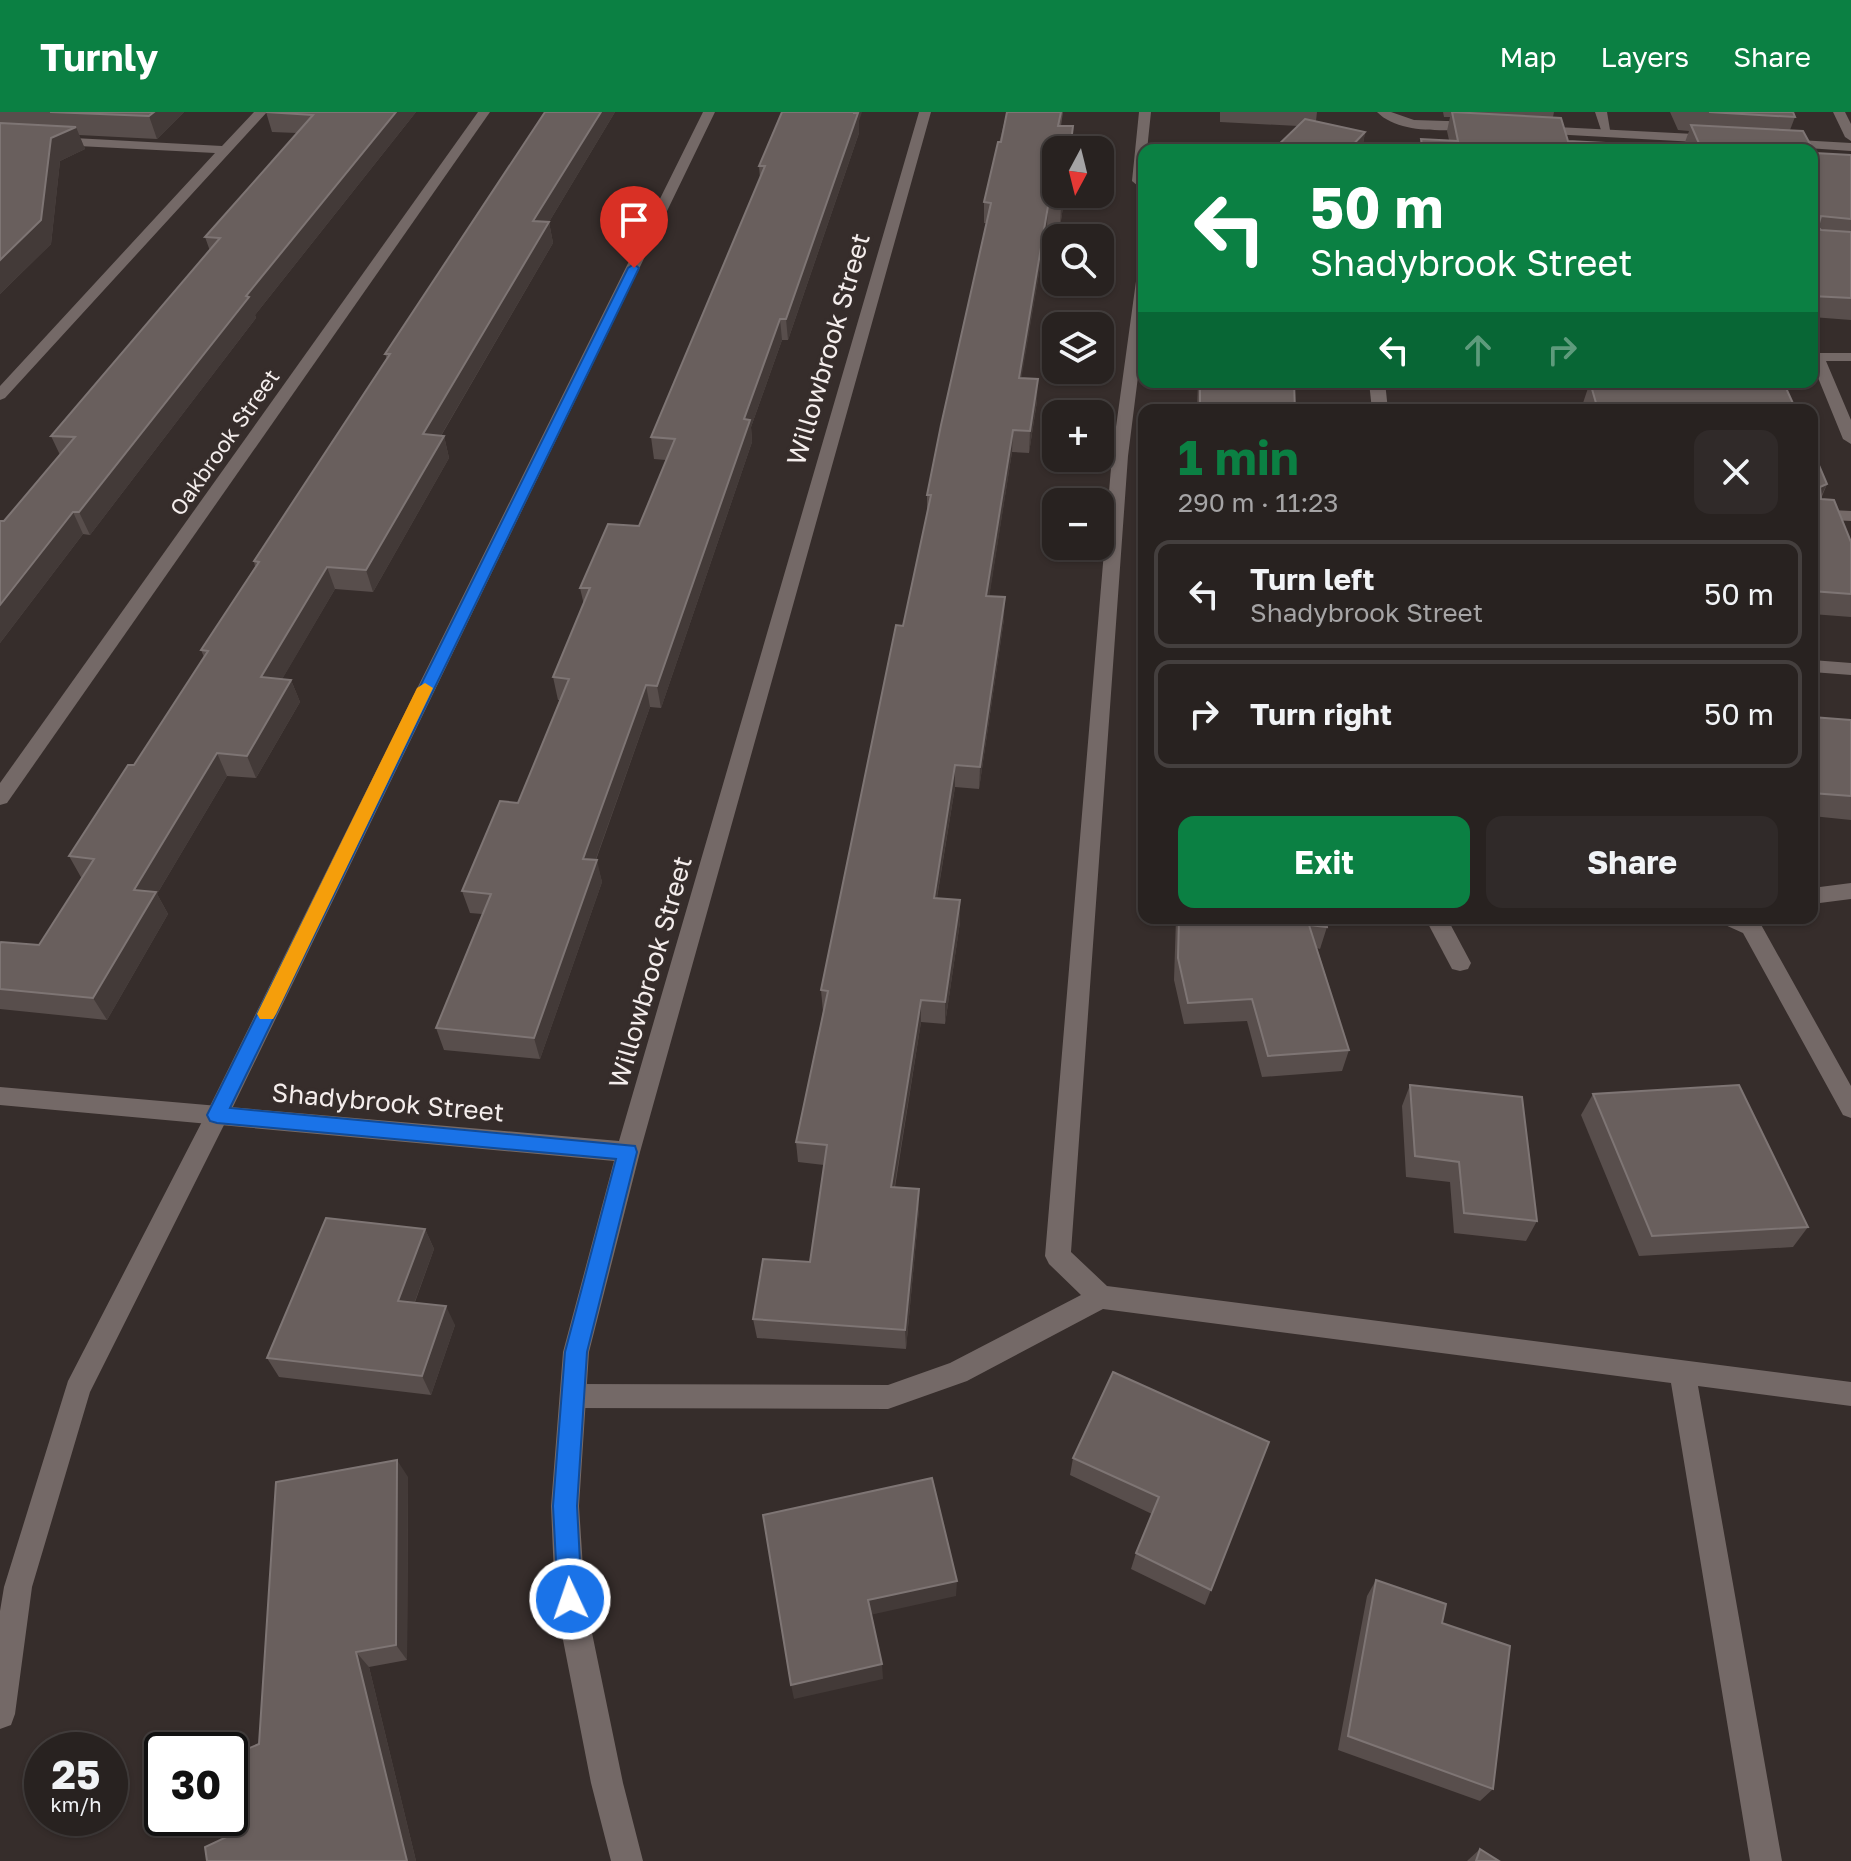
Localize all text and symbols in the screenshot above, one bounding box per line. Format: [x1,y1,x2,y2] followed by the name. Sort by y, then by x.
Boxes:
[40,34,158,79] text: Turnly
[1499,40,1557,73] text: Map
[1601,40,1689,73] text: Layers
[1733,40,1811,73] text: Share
[1042,136,1114,208] north arrow
[1042,136,1114,560] map controls
[1310,173,1444,240] text: 50 m
[1178,176,1282,280] icon: left
[600,186,668,268] pin
[612,198,656,242] icon: arrive
[1042,224,1114,296] button: search
[780,229,876,469] street label: Willowbrook Street
[1310,241,1633,284] text: Shadybrook Street
[1042,312,1114,384] button: layers
[1372,328,1416,372] icon: left
[1456,328,1500,372] icon: ahead
[1540,328,1584,372] icon: right
[163,364,285,520] street label: Oakbrook Street
[1042,400,1114,472] button: +
[1178,428,1299,486] text: 1 min
[1694,430,1778,514] button: close
[1178,487,1339,518] text: 290 m · 11:23
[1042,488,1114,560] button: −
[1250,561,1375,597] text: Turn left
[1182,572,1226,616] icon: left
[1704,576,1774,612] text: 50 m
[1250,597,1483,628] text: Shadybrook Street
[1182,692,1226,736] icon: right
[1250,696,1392,732] text: Turn right
[1704,696,1774,732] text: 50 m
[1178,816,1470,908] button: Exit
[1486,816,1778,908] button: Share
[602,852,698,1092] street label: Willowbrook Street
[271,1076,505,1128] street label: Shadybrook Street
[528,1557,612,1641] position arrow
[144,1732,248,1836] speed limit sign: 30
[52,1750,100,1798] text: 25
[51,1792,101,1816] text: km/h

